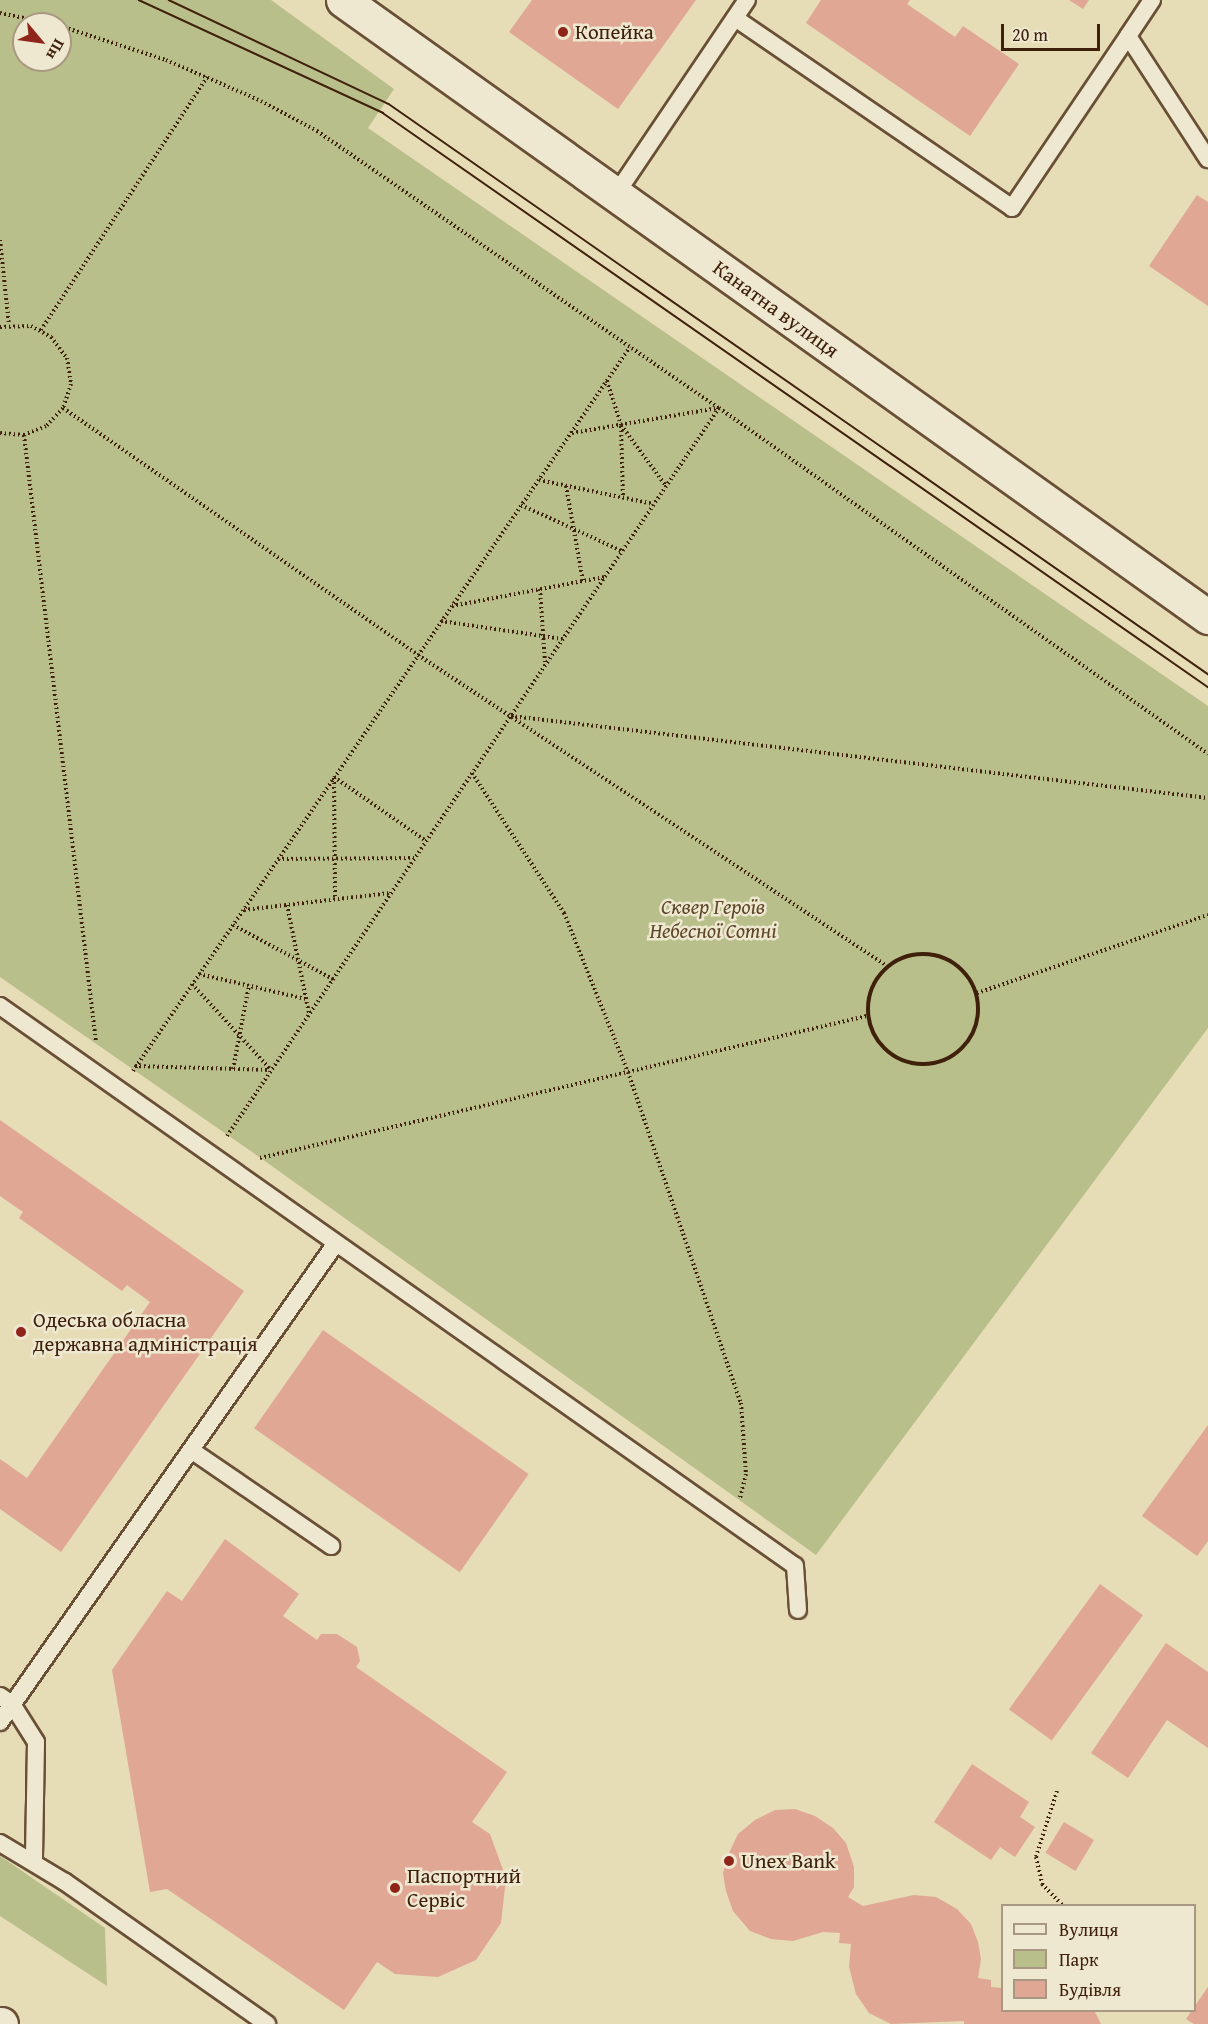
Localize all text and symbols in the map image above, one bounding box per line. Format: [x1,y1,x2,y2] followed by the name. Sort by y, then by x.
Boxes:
[12,12,72,72] north arrow
[1004,12,1103,50] scale bar
[575,19,654,45] place label: Копейка
[1012,21,1048,48] text: 20 m
[556,25,570,39] marker: Копейка
[41,35,71,65] text: Пн
[708,255,844,363] street label: Канатна вулиця
[649,894,777,944] park label: Сквер Героїв Небесної Сотні
[33,1307,258,1357] place label: Одеська обласна державна адміністрація
[14,1325,28,1339] marker: Одеська обласна державна адміністрація
[741,1848,836,1874] place label: Unex Bank
[722,1854,736,1868] marker: Unex Bank
[407,1863,521,1913] place label: Паспортний Сервіс
[388,1881,402,1895] marker: Паспортний Сервіс
[1001,1904,1196,2012] legend
[1059,1916,1118,1943] text: Вулиця
[1059,1946,1098,1973] text: Парк
[1059,1976,1121,2003] text: Будівля

